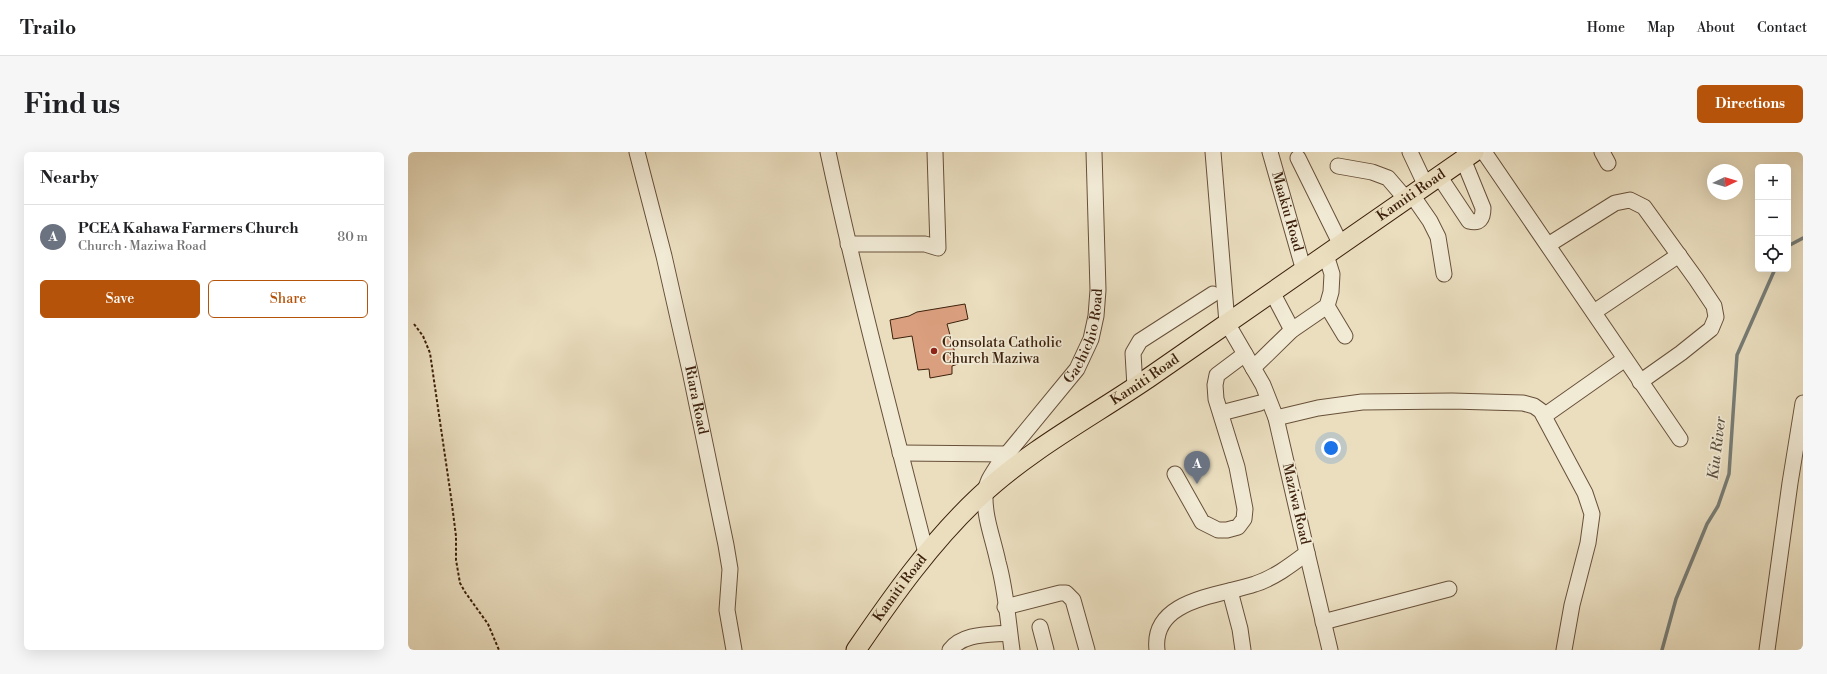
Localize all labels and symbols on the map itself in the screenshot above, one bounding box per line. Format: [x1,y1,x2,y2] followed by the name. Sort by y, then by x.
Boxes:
[1707,164,1743,200] north arrow
[1373,165,1449,225] street label: Kamiti Road
[1267,170,1307,253] street label: Maakiu Road
[1060,288,1107,387] street label: Gachichio Road
[942,334,1062,368] place label: Consolata Catholic Church Maziwa
[929,346,939,356] marker: Consolata Catholic Church Maziwa
[1107,350,1183,410] street label: Kamiti Road
[680,364,712,436] street label: Riara Road
[1704,415,1730,481] water label: Kiu River
[1321,438,1341,458] your location
[1184,451,1210,484] pin: A
[1278,462,1314,546] street label: Maziwa Road
[869,551,931,625] street label: Kamiti Road

